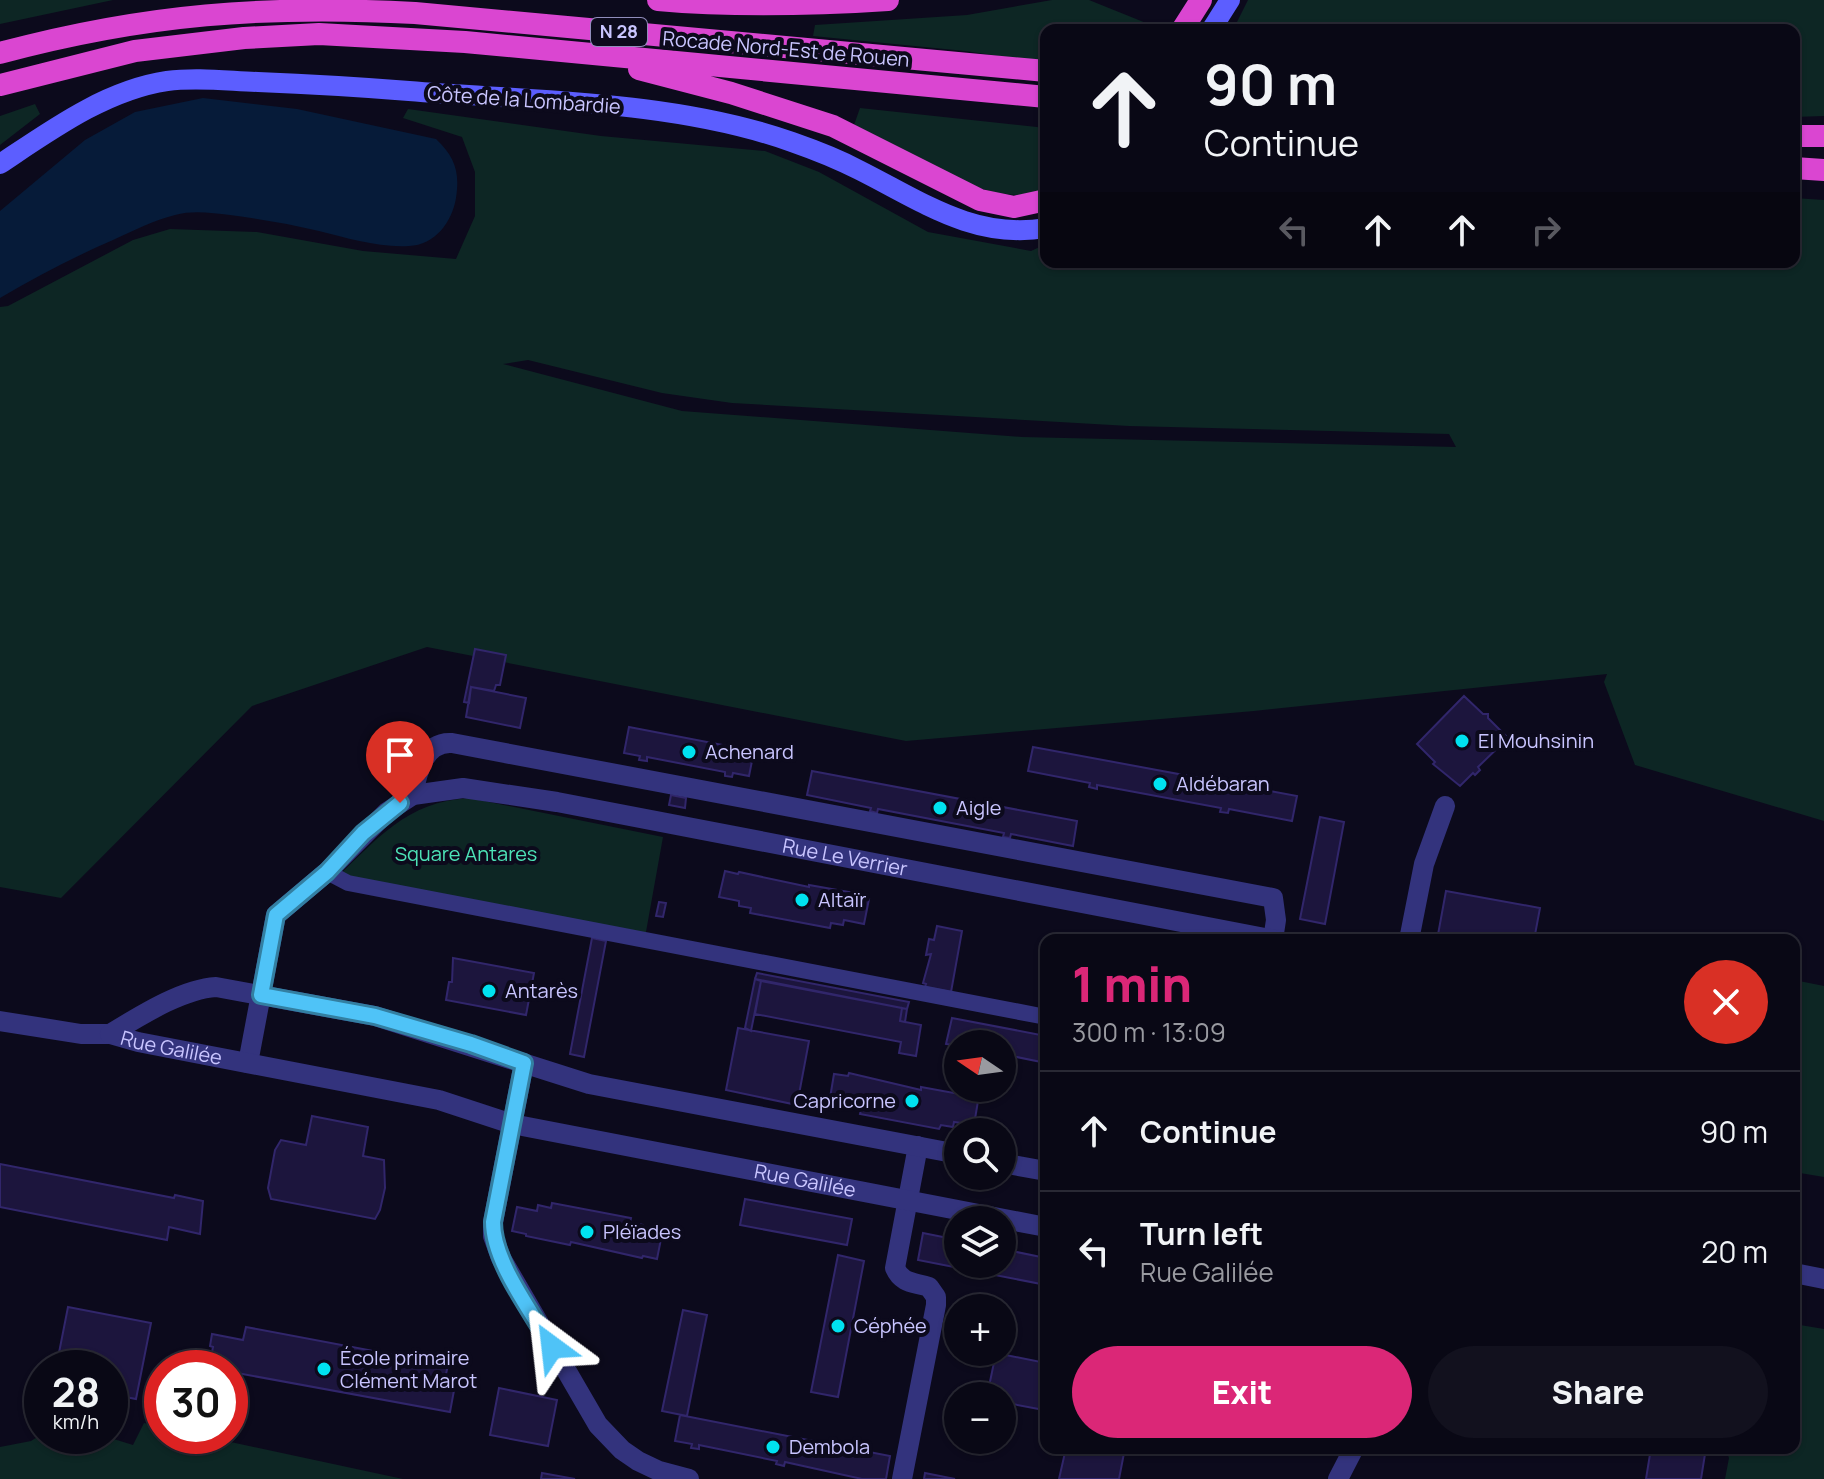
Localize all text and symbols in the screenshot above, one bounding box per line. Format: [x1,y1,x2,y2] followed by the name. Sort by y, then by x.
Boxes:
[591,18,647,46] road number: N 28
[661,24,911,73] street label: Rocade Nord-Est de Rouen
[1204,45,1337,122] text: 90 m
[1072,56,1176,160] icon: ahead
[426,79,622,120] street label: Côte de la Lombardie
[1204,118,1359,167] text: Continue
[1272,208,1316,252] icon: left
[1356,208,1400,252] icon: ahead
[1440,208,1484,252] icon: ahead
[1524,208,1568,252] icon: right
[366,721,434,803] pin
[1478,727,1594,754] place label: El Mouhsinin
[1453,732,1471,750] marker: El Mouhsinin
[378,733,422,777] icon: arrive
[705,738,794,765] place label: Achenard
[680,743,698,761] marker: Achenard
[1176,770,1270,797] place label: Aldébaran
[1151,775,1169,793] marker: Aldébaran
[956,794,1002,821] place label: Aigle
[931,799,949,817] marker: Aigle
[780,832,910,882] street label: Rue Le Verrier
[395,840,537,867] park label: Square Antares
[818,886,866,913] place label: Altaïr
[793,891,811,909] marker: Altaïr
[1072,951,1192,1016] text: 1 min
[1684,960,1768,1044] button: close
[505,977,578,1004] place label: Antarès
[480,982,498,1000] marker: Antarès
[1072,1014,1226,1050] text: 300 m · 13:09
[118,1024,224,1071] street label: Rue Galilée
[944,1030,1016,1102] north arrow
[944,1030,1016,1454] map controls
[794,1087,896,1114] place label: Capricorne
[903,1092,921,1110] marker: Capricorne
[1072,1109,1116,1153] icon: ahead
[1140,1111,1276,1152] text: Continue
[1700,1111,1768,1152] text: 90 m
[944,1118,1016,1190] button: search
[752,1157,858,1203] street label: Rue Galilée
[944,1206,1016,1278] button: layers
[1140,1213,1263,1254] text: Turn left
[603,1218,681,1245] place label: Pléïades
[578,1223,596,1241] marker: Pléïades
[1072,1229,1116,1273] icon: left
[1701,1231,1768,1272] text: 20 m
[1140,1254,1274,1290] text: Rue Galilée
[944,1294,1016,1366] button: +
[510,1305,594,1389] position arrow
[854,1312,927,1339] place label: Céphée
[829,1317,847,1335] marker: Céphée
[340,1344,477,1394] place label: École primaire Clément Marot
[1072,1346,1412,1438] button: Exit
[1428,1346,1768,1438] button: Share
[144,1350,248,1454] speed limit sign: 30
[315,1360,333,1378] marker: École primaire Clément Marot
[52,1364,100,1419] text: 28
[944,1382,1016,1454] button: −
[53,1408,99,1435] text: km/h
[789,1433,870,1460] place label: Dembola
[764,1438,782,1456] marker: Dembola

